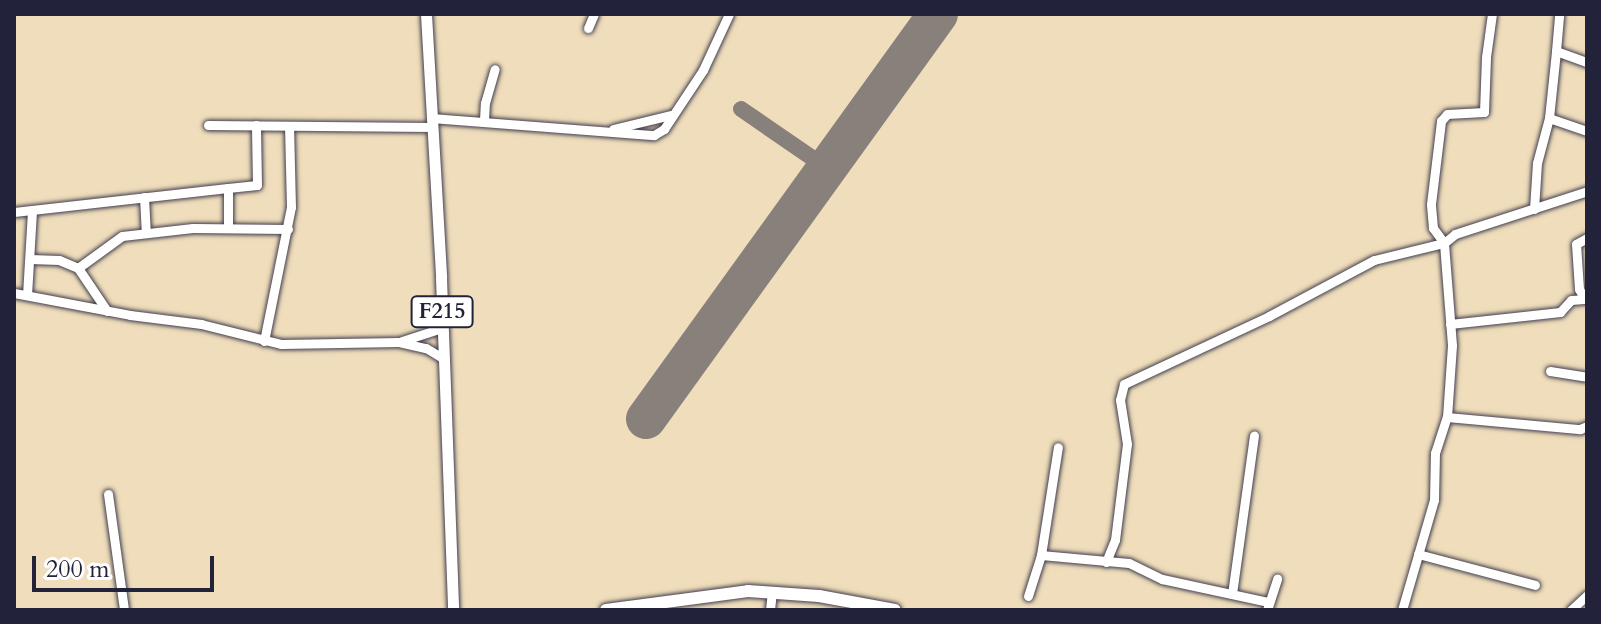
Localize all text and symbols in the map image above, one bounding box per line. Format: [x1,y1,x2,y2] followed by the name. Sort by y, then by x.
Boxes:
[410,294,474,330] road number: F215
[36,540,218,590] scale bar
[46,553,110,586] text: 200 m

